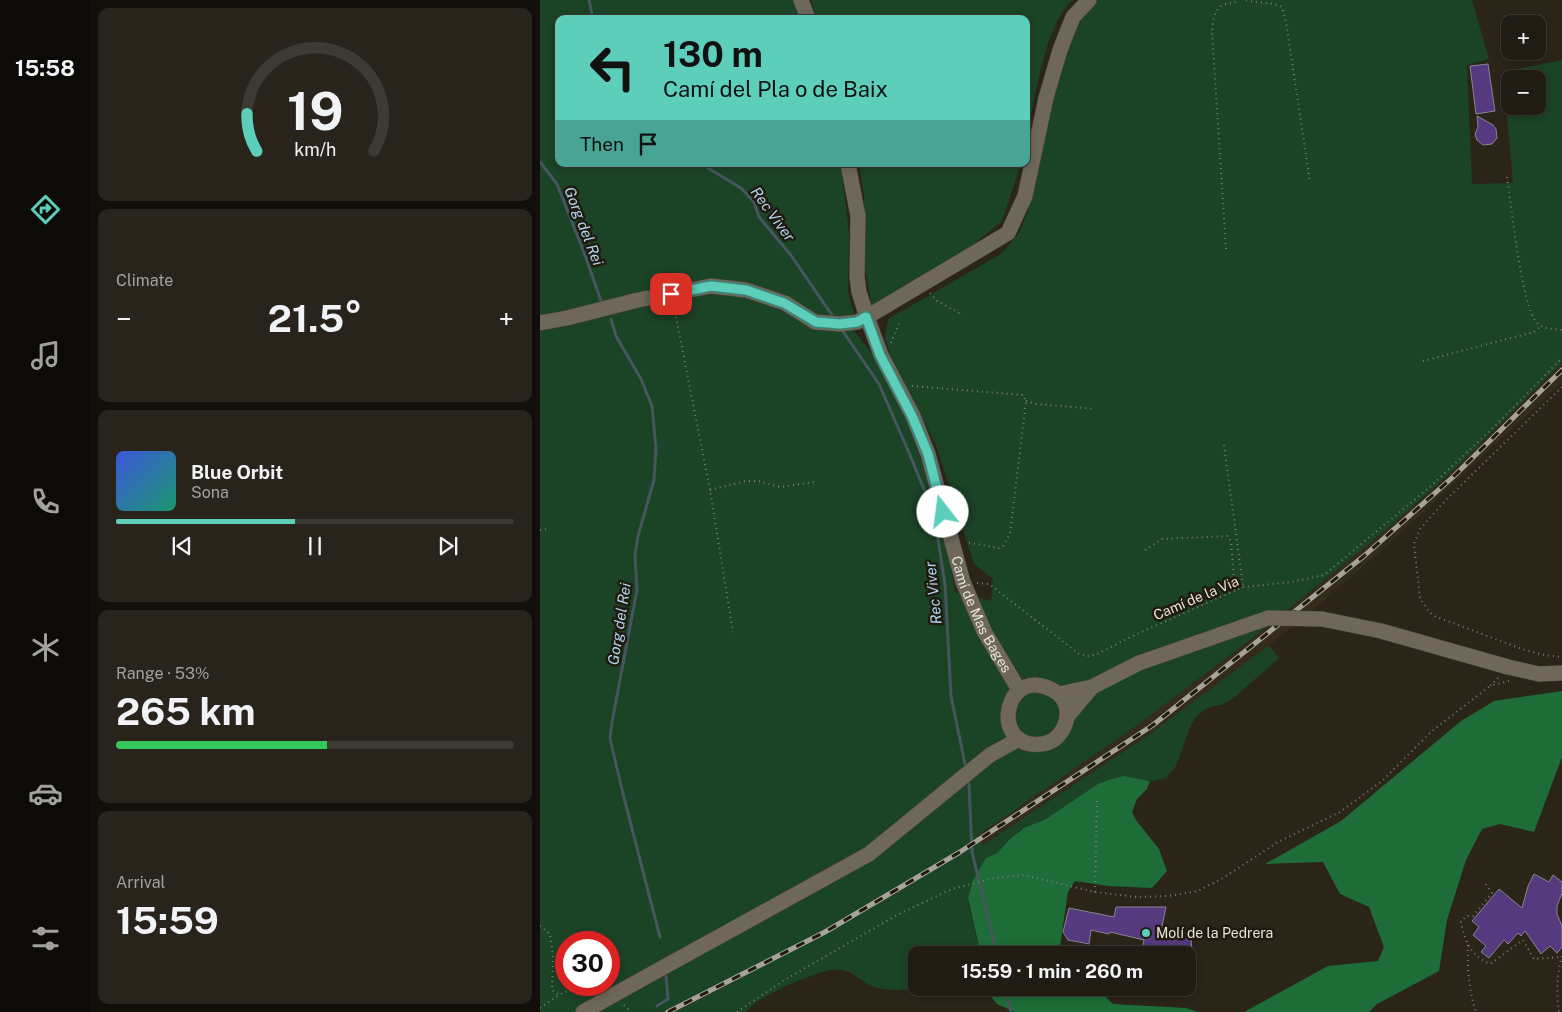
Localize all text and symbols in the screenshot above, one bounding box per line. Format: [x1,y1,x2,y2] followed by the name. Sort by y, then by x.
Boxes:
[1501,15,1546,115] map controls
[1501,15,1546,60] button: +
[663,34,763,75] text: 130 m
[580,35,645,100] icon: left
[15,55,75,81] text: 15:58
[1501,70,1546,115] button: −
[663,76,888,102] text: Camí del Pla o de Baix
[287,81,343,142] text: 19
[634,130,662,158] icon: arrive
[580,133,624,155] text: Then
[294,139,336,160] text: km/h
[561,184,607,268] water label: Gorg del Rei
[748,184,799,245] water label: Rec Viver
[28,192,63,227] icon: directions
[116,271,173,290] text: Climate
[650,273,692,315] pin
[657,280,685,308] icon: arrive
[268,296,362,341] text: 21.5°
[116,302,132,335] text: −
[498,302,514,335] text: +
[28,338,63,373] icon: music
[191,461,283,483] text: Blue Orbit
[191,483,229,502] text: Sona
[28,484,63,519] icon: phone
[916,485,968,537] position arrow
[168,532,196,560] icon: previous
[301,532,329,560] icon: pause
[434,532,462,560] icon: next
[948,554,1015,675] street label: Camí de Mas Bages
[921,561,945,625] water label: Rec Viver
[1151,573,1241,623] street label: Camí de la Via
[604,581,634,666] water label: Gorg del Rei
[28,630,63,665] icon: climate
[116,664,210,683] text: Range · 53%
[116,689,256,734] text: 265 km
[28,776,63,811] icon: car
[116,873,165,892] text: Arrival
[116,898,219,943] text: 15:59
[28,921,63,956] icon: filters
[1156,925,1273,941] place label: Molí de la Pedrera
[1140,927,1152,939] marker: Molí de la Pedrera
[555,931,620,996] speed limit sign: 30
[961,960,1143,982] text: 15:59 · 1 min · 260 m

